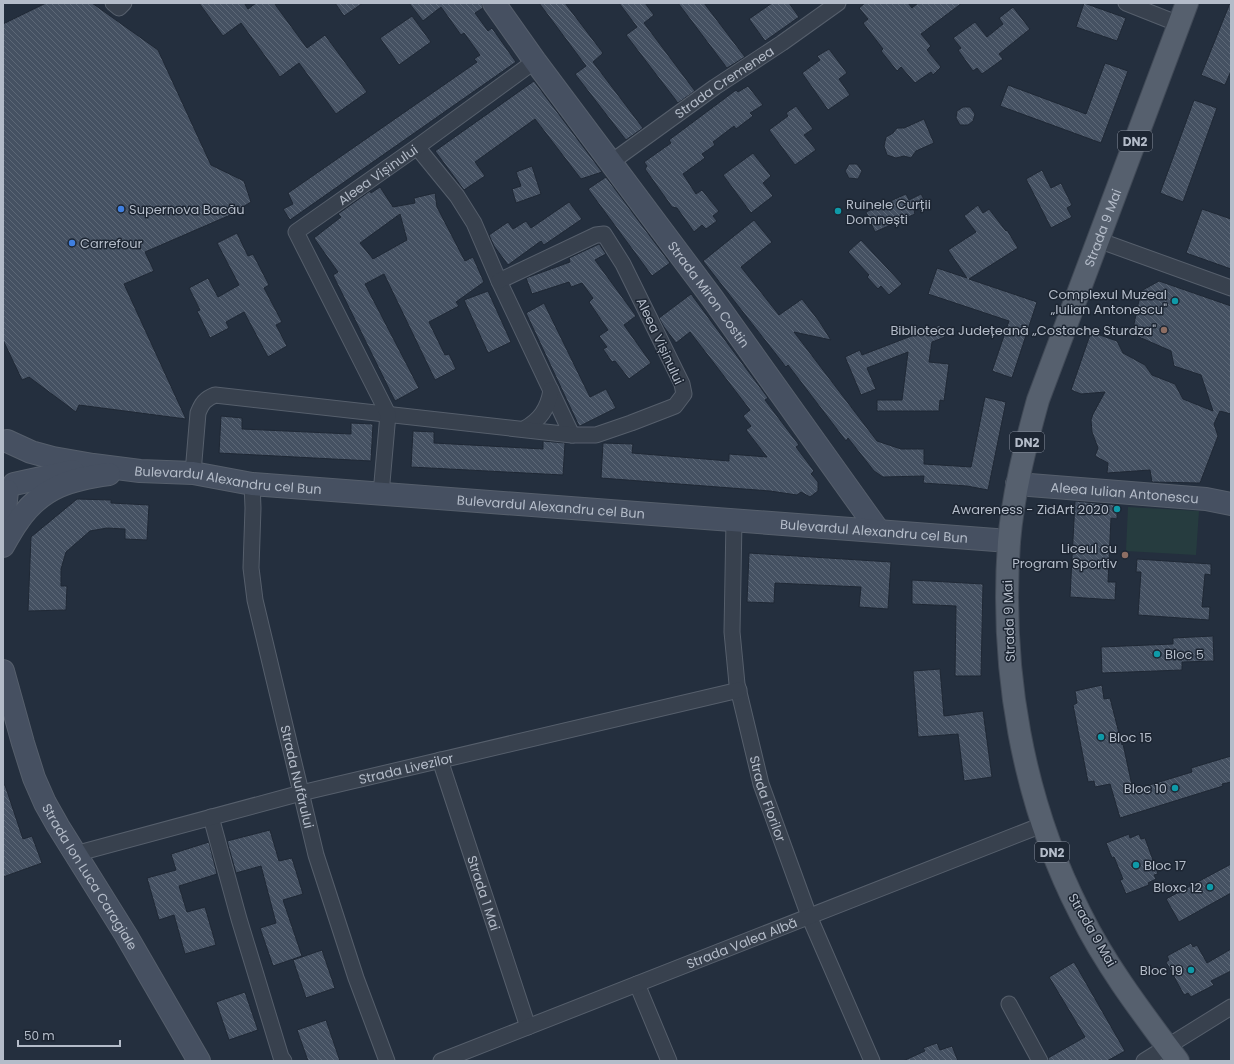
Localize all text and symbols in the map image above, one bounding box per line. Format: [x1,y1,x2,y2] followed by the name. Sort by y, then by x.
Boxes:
[671,41,778,123] street label: Strada Cremenea
[1118,131,1152,151] road number: DN2
[334,140,421,209] street label: Aleea Vișinului
[1079,186,1126,270] street label: Strada 9 Mai
[846,195,931,229] place label: Ruinele Curții Domnești
[129,200,245,219] place label: Supernova Bacău
[116,204,126,214] marker: Supernova Bacău
[833,206,843,216] marker: Ruinele Curții Domnești
[80,234,142,253] place label: Carrefour
[663,237,754,352] street label: Strada Miron Costin
[67,238,77,248] marker: Carrefour
[1049,285,1167,319] place label: Complexul Muzeal „Iulian Antonescu"
[632,295,688,387] street label: Aleea Vișinului
[1170,296,1180,306] marker: Complexul Muzeal „Iulian Antonescu"
[890,321,1156,340] place label: Biblioteca Județeană „Costache Sturdza"
[1159,325,1169,335] marker: Biblioteca Județeană „Costache Sturdza"
[1010,432,1044,452] road number: DN2
[133,461,323,499] street label: Bulevardul Alexandru cel Bun
[1050,477,1199,508] street label: Aleea Iulian Antonescu
[456,490,646,523] street label: Bulevardul Alexandru cel Bun
[952,500,1109,519] place label: Awareness - ZidArt 2020
[1112,504,1122,514] marker: Awareness - ZidArt 2020
[779,514,969,547] street label: Bulevardul Alexandru cel Bun
[1012,539,1118,573] place label: Liceul cu Program Sportiv
[1120,550,1130,560] marker: Liceul cu Program Sportiv
[998,580,1020,662] street label: Strada 9 Mai
[1165,645,1204,664] place label: Bloc 5
[1152,649,1162,659] marker: Bloc 5
[276,723,319,830] street label: Strada Nufărului
[1109,728,1152,747] place label: Bloc 15
[1096,732,1106,742] marker: Bloc 15
[357,748,455,789] street label: Strada Livezilor
[745,754,791,844] street label: Strada Florilor
[1124,779,1167,798] place label: Bloc 10
[1170,783,1180,793] marker: Bloc 10
[38,800,142,954] street label: Strada Ion Luca Caragiale
[1035,842,1069,862] road number: DN2
[463,853,505,933] street label: Strada 1 Mai
[1144,856,1186,875] place label: Bloc 17
[1131,860,1141,870] marker: Bloc 17
[1153,878,1202,897] place label: Bloxc 12
[1205,882,1215,892] marker: Bloxc 12
[1063,890,1121,970] street label: Strada 9 Mai
[683,913,800,973] street label: Strada Valea Albă
[1140,961,1183,980] place label: Bloc 19
[1186,965,1196,975] marker: Bloc 19
[18,1022,120,1048] scale bar
[24,1027,55,1044] text: 50 m

